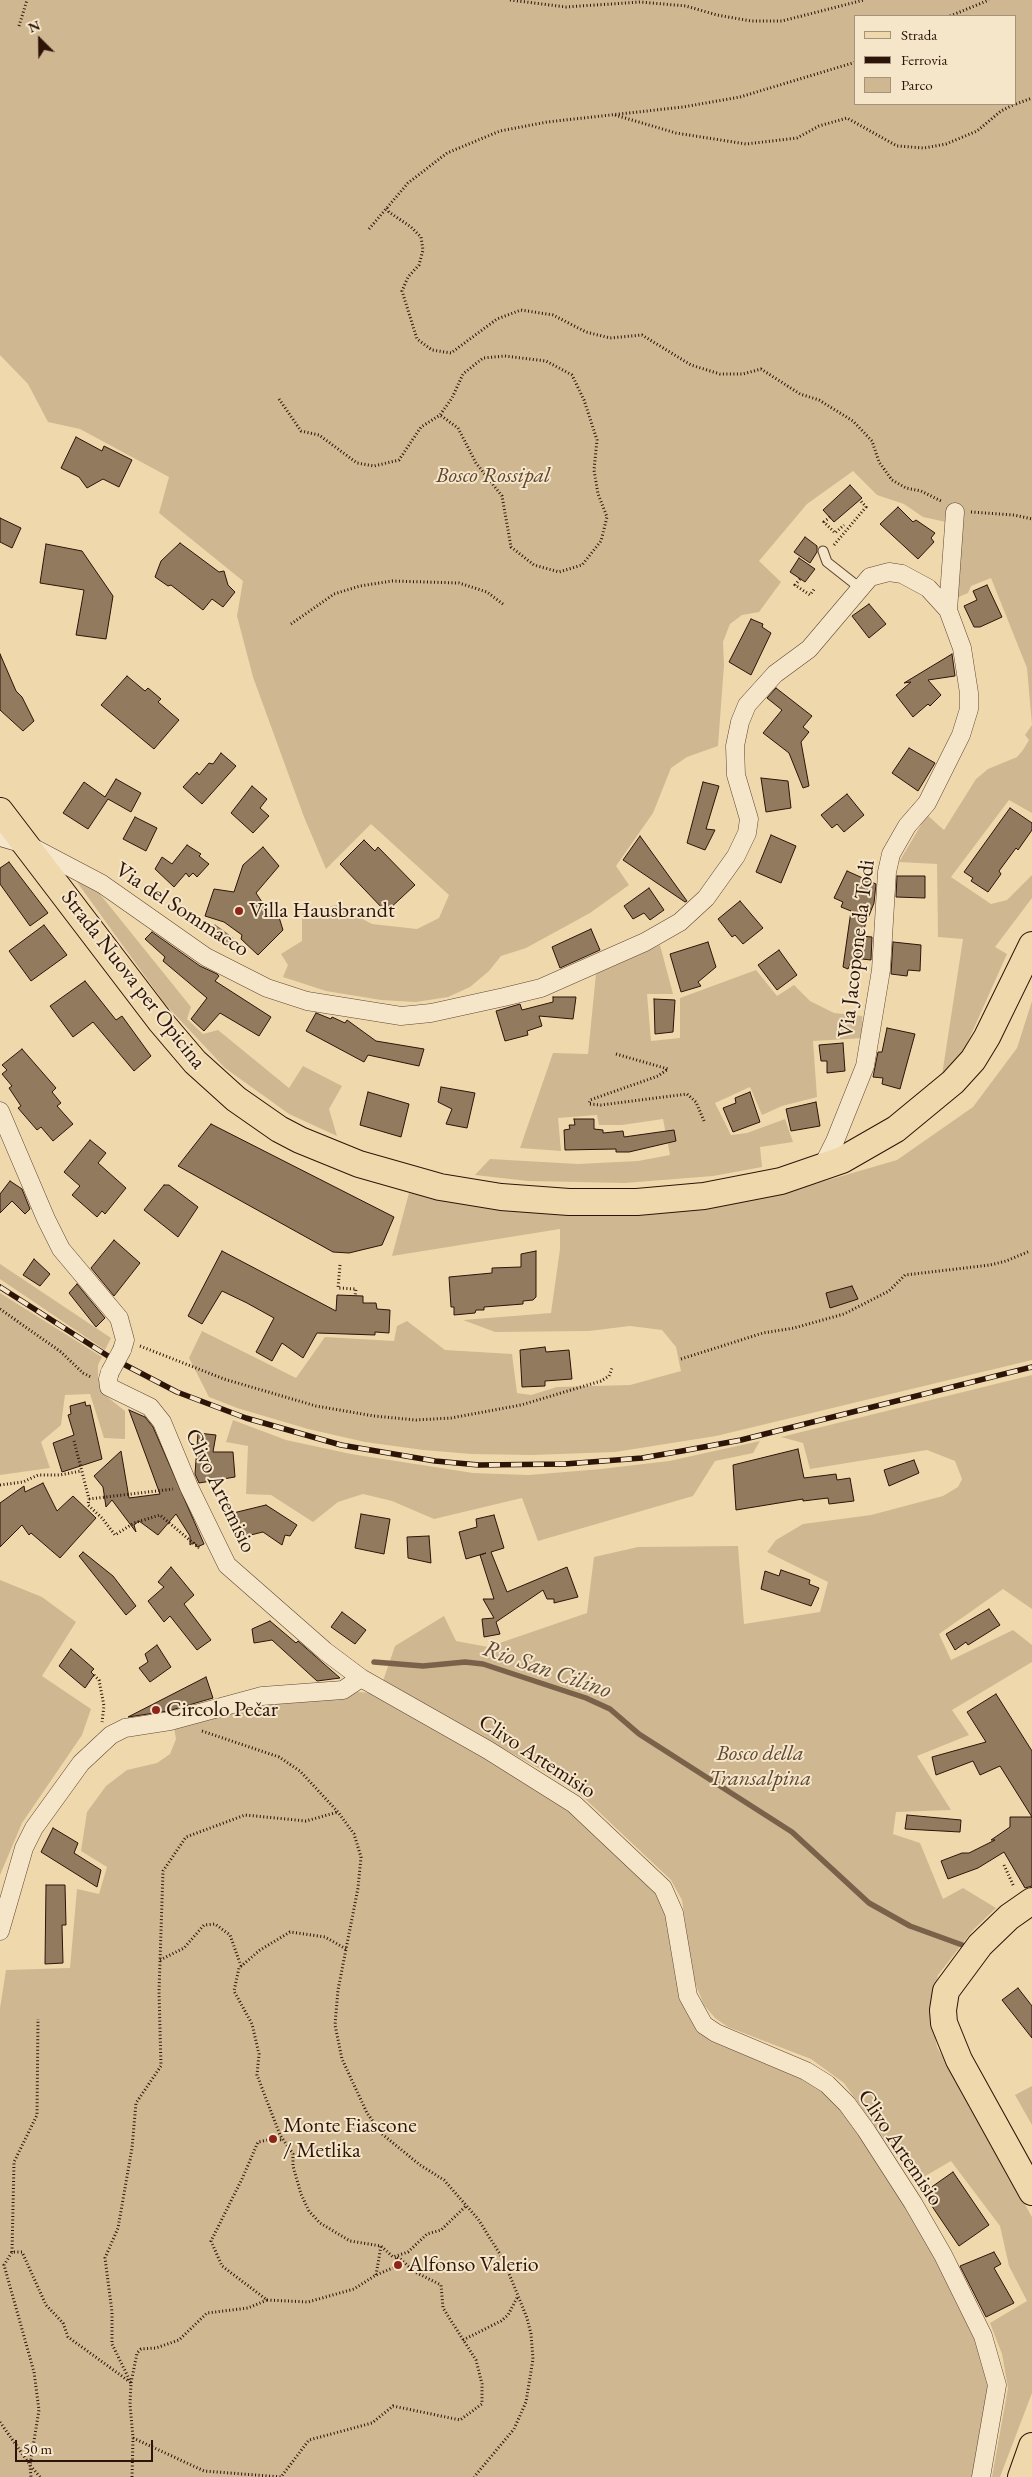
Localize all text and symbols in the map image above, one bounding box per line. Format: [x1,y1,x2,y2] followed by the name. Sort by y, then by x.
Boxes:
[15,15,65,65] north arrow
[854,15,1017,105] legend
[25,16,43,37] text: N
[901,25,937,44] text: Strada
[901,50,948,69] text: Ferrovia
[901,75,933,94] text: Parco
[436,463,550,489] park label: Bosco Rossipal
[110,857,254,963] street label: Via del Sommacco
[833,858,881,1040] street label: Via Jacopone da Todi
[55,885,211,1075] street label: Strada Nuova per Opicina
[249,898,395,924] place label: Villa Hausbrandt
[233,905,245,917] marker: Villa Hausbrandt
[179,1425,261,1557] street label: Clivo Artemisio
[479,1635,615,1705] water label: Rio San Cilino
[166,1697,278,1723] place label: Circolo Pečar
[150,1704,162,1716] marker: Circolo Pečar
[473,1709,601,1805] street label: Clivo Artemisio
[709,1741,811,1792] park label: Bosco della Transalpina
[851,2085,949,2211] street label: Clivo Artemisio
[283,2113,417,2164] place label: Monte Fiascone / Metlika
[267,2133,279,2145] marker: Monte Fiascone / Metlika
[408,2252,539,2278] place label: Alfonso Valerio
[392,2259,404,2271] marker: Alfonso Valerio
[18,2430,155,2462] scale bar
[23,2439,52,2458] text: 50 m

